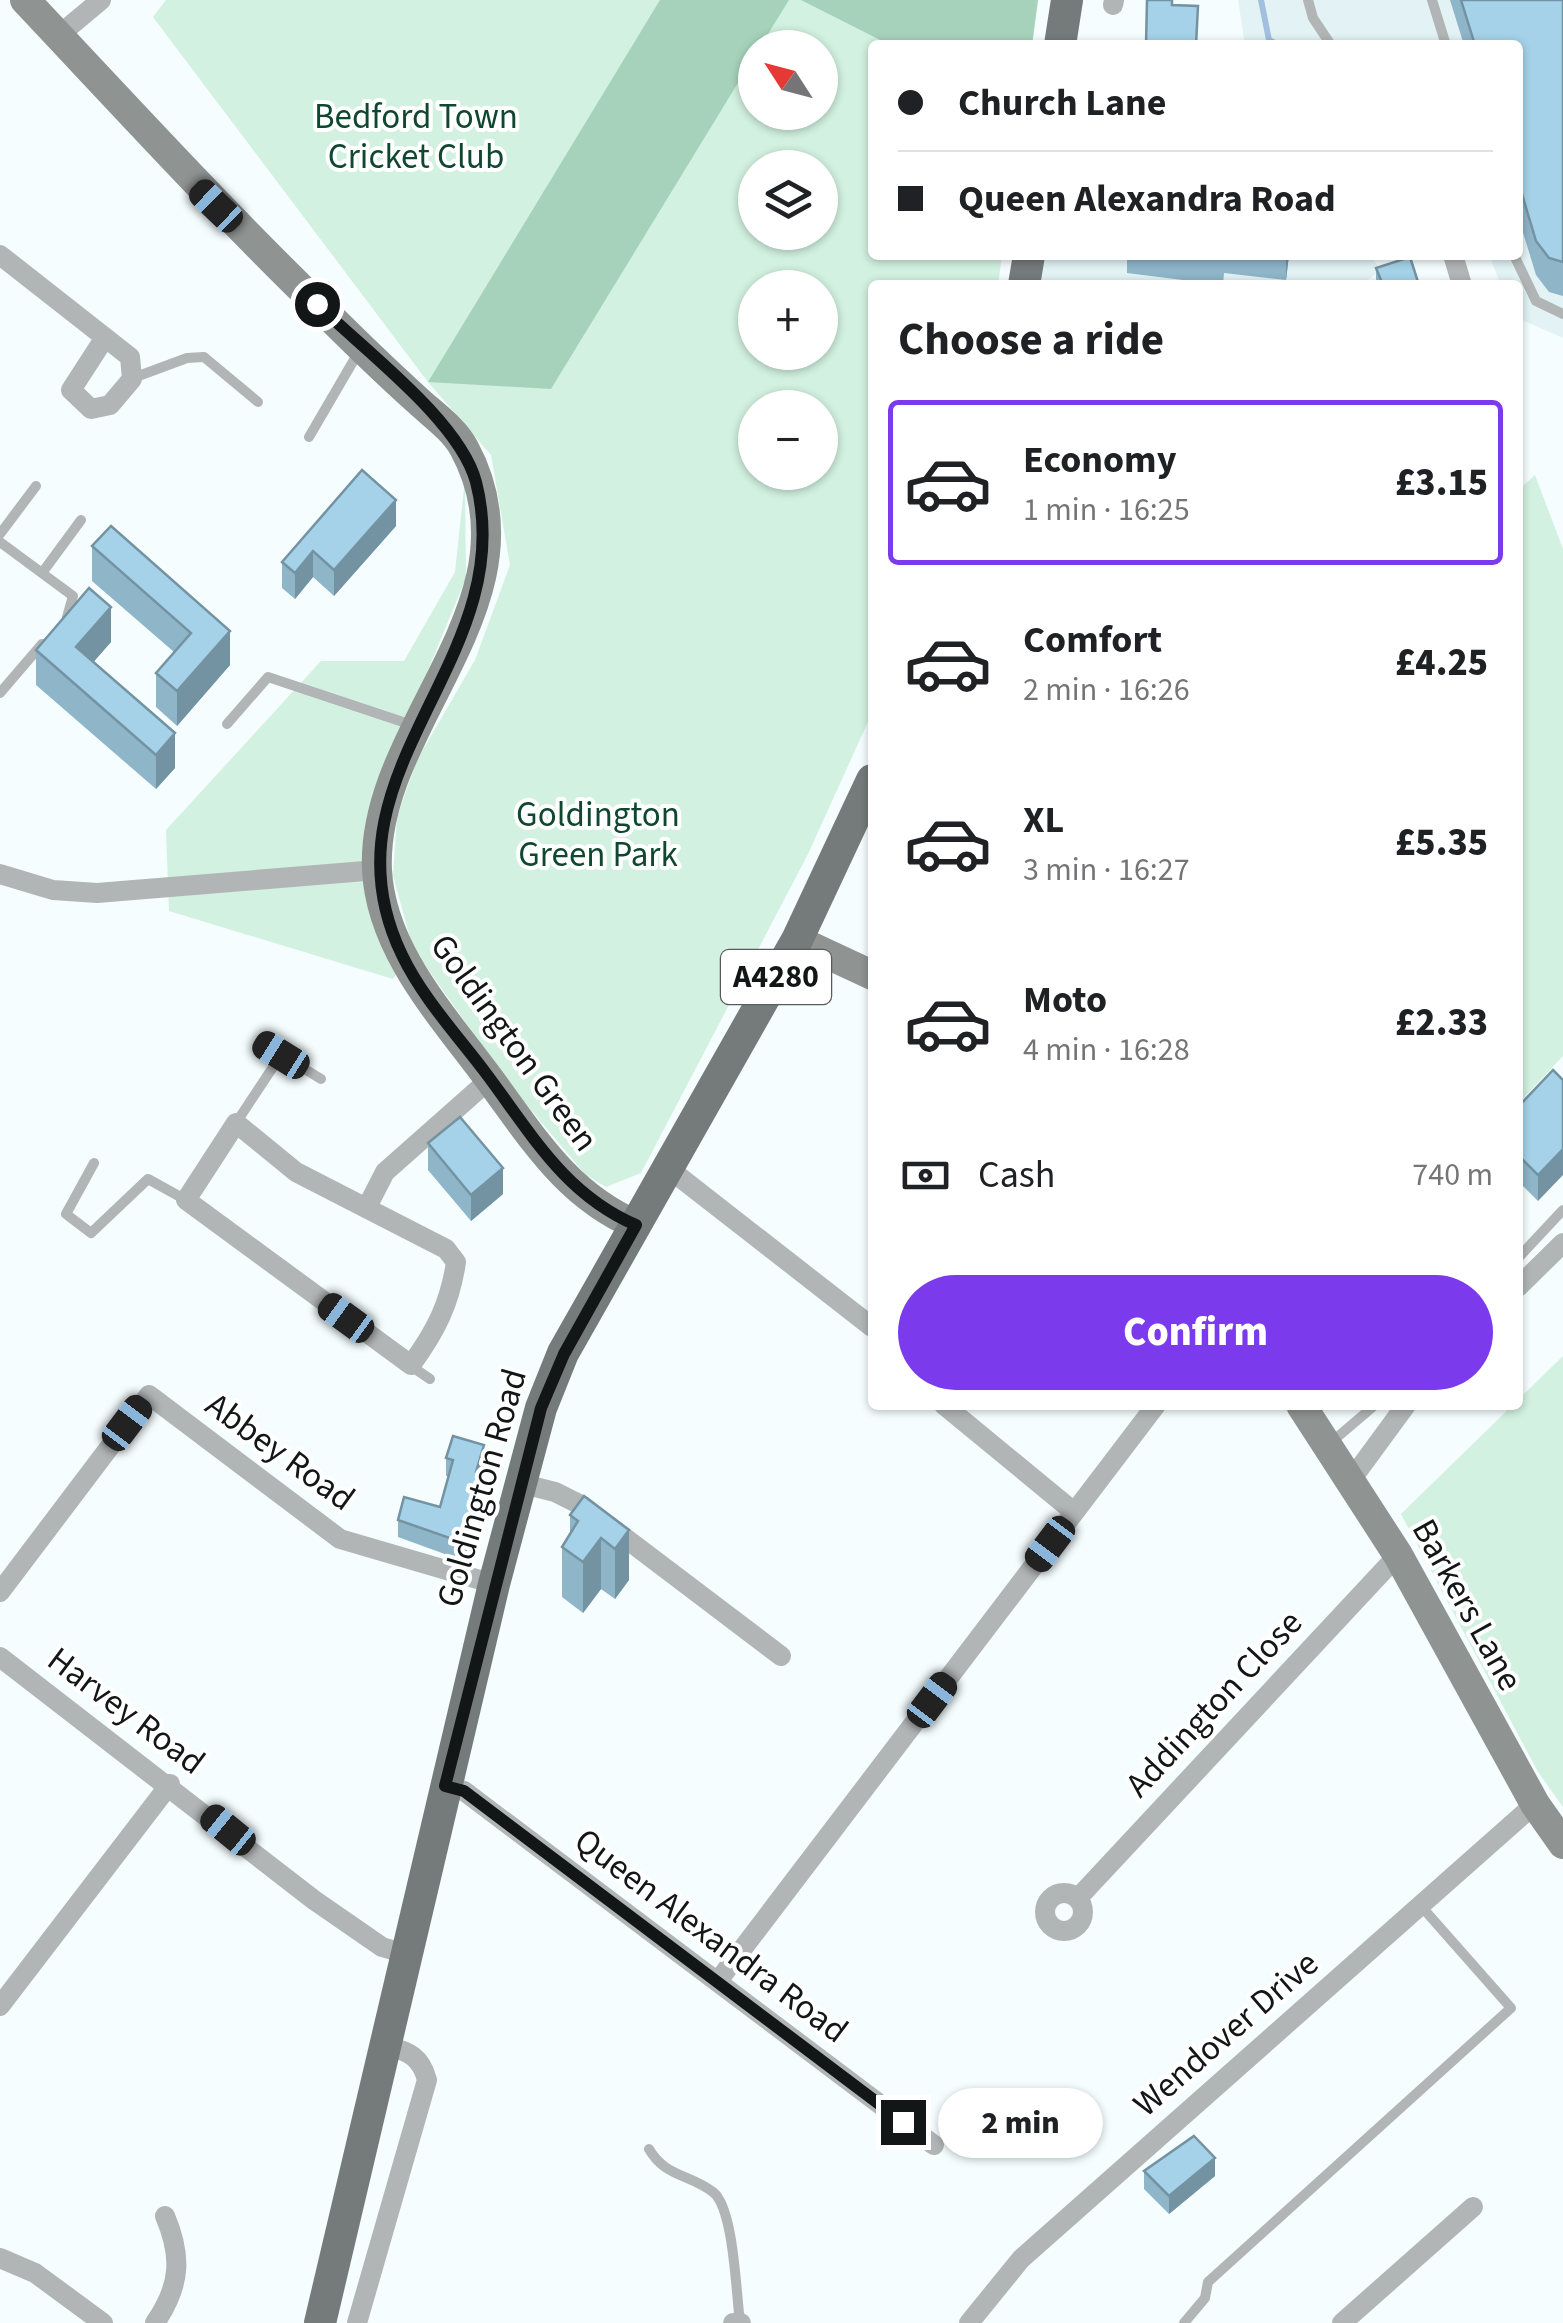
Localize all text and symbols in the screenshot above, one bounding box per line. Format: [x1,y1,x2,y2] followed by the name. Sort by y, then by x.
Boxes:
[738,30,838,130] north arrow
[738,30,838,490] map controls
[958,76,1166,130] text: Church Lane
[314,92,518,182] park label: Bedford Town Cricket Club
[738,150,838,250] button: layers
[958,172,1336,226] text: Queen Alexandra Road
[184,174,248,238] car
[738,270,838,370] button: +
[295,282,340,327] route start
[898,308,1164,372] text: Choose a ride
[738,390,838,490] button: −
[1023,433,1176,487] text: Economy
[903,438,993,528] icon: car
[1395,456,1488,510] text: £3.15
[1023,487,1190,533] text: 1 min · 16:25
[1023,613,1162,667] text: Comfort
[903,618,993,708] icon: car
[1395,636,1488,690] text: £4.25
[1023,667,1190,713] text: 2 min · 16:26
[516,790,680,880] park label: Goldington Green Park
[1023,793,1064,847] text: XL
[903,798,993,888] icon: car
[1395,816,1488,870] text: £5.35
[1023,847,1190,893] text: 3 min · 16:27
[418,924,610,1162] street label: Goldington Green
[721,950,831,1004] road number: A4280
[1023,973,1107,1027] text: Moto
[903,978,993,1068] icon: car
[1395,996,1488,1050] text: £2.33
[248,1026,314,1084] car
[1023,1027,1190,1073] text: 4 min · 16:28
[898,1148,953,1203] icon: cash
[978,1148,1055,1202] text: Cash
[1412,1152,1493,1198] text: 740 m
[898,1275,1493,1390] button: Confirm
[313,1288,379,1348] car
[424,1363,540,1613] street label: Goldington Road
[195,1381,365,1523] street label: Abbey Road
[97,1390,157,1456] car
[1399,1510,1535,1700] street label: Barkers Lane
[1020,1511,1080,1577] car
[1114,1599,1314,1809] street label: Addington Close
[37,1635,215,1787] street label: Harvey Road
[902,1667,962,1733] car
[195,1799,261,1861] car
[564,1817,858,2055] street label: Queen Alexandra Road
[1122,1939,1330,2129] street label: Wendover Drive
[938,2087,1103,2157] callout: 2 min
[881,2100,926,2145] route end
[981,2100,1060,2146] text: 2 min

